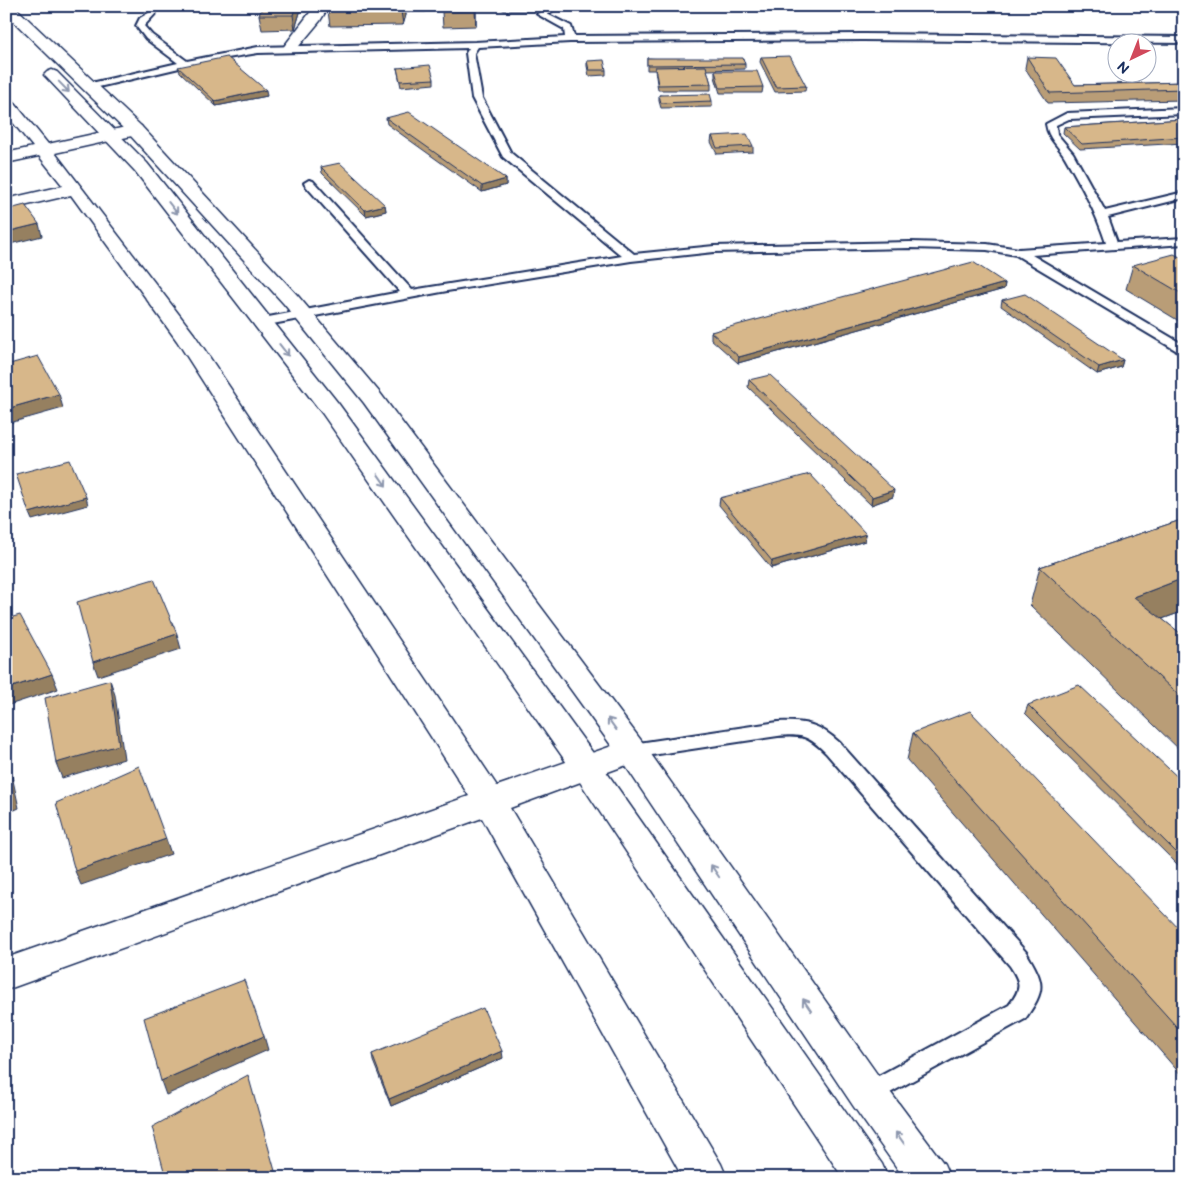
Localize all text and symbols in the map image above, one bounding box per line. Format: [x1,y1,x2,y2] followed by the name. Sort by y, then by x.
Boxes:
[1108,32,1158,82] north arrow
[1114,57,1133,77] text: N
[58,81,70,94] one-way arrow
[167,201,178,214] one-way arrow
[279,343,290,356] one-way arrow
[376,473,387,486] one-way arrow
[607,717,617,731] one-way arrow
[710,865,720,879] one-way arrow
[802,998,812,1012] one-way arrow
[895,1131,905,1145] one-way arrow

